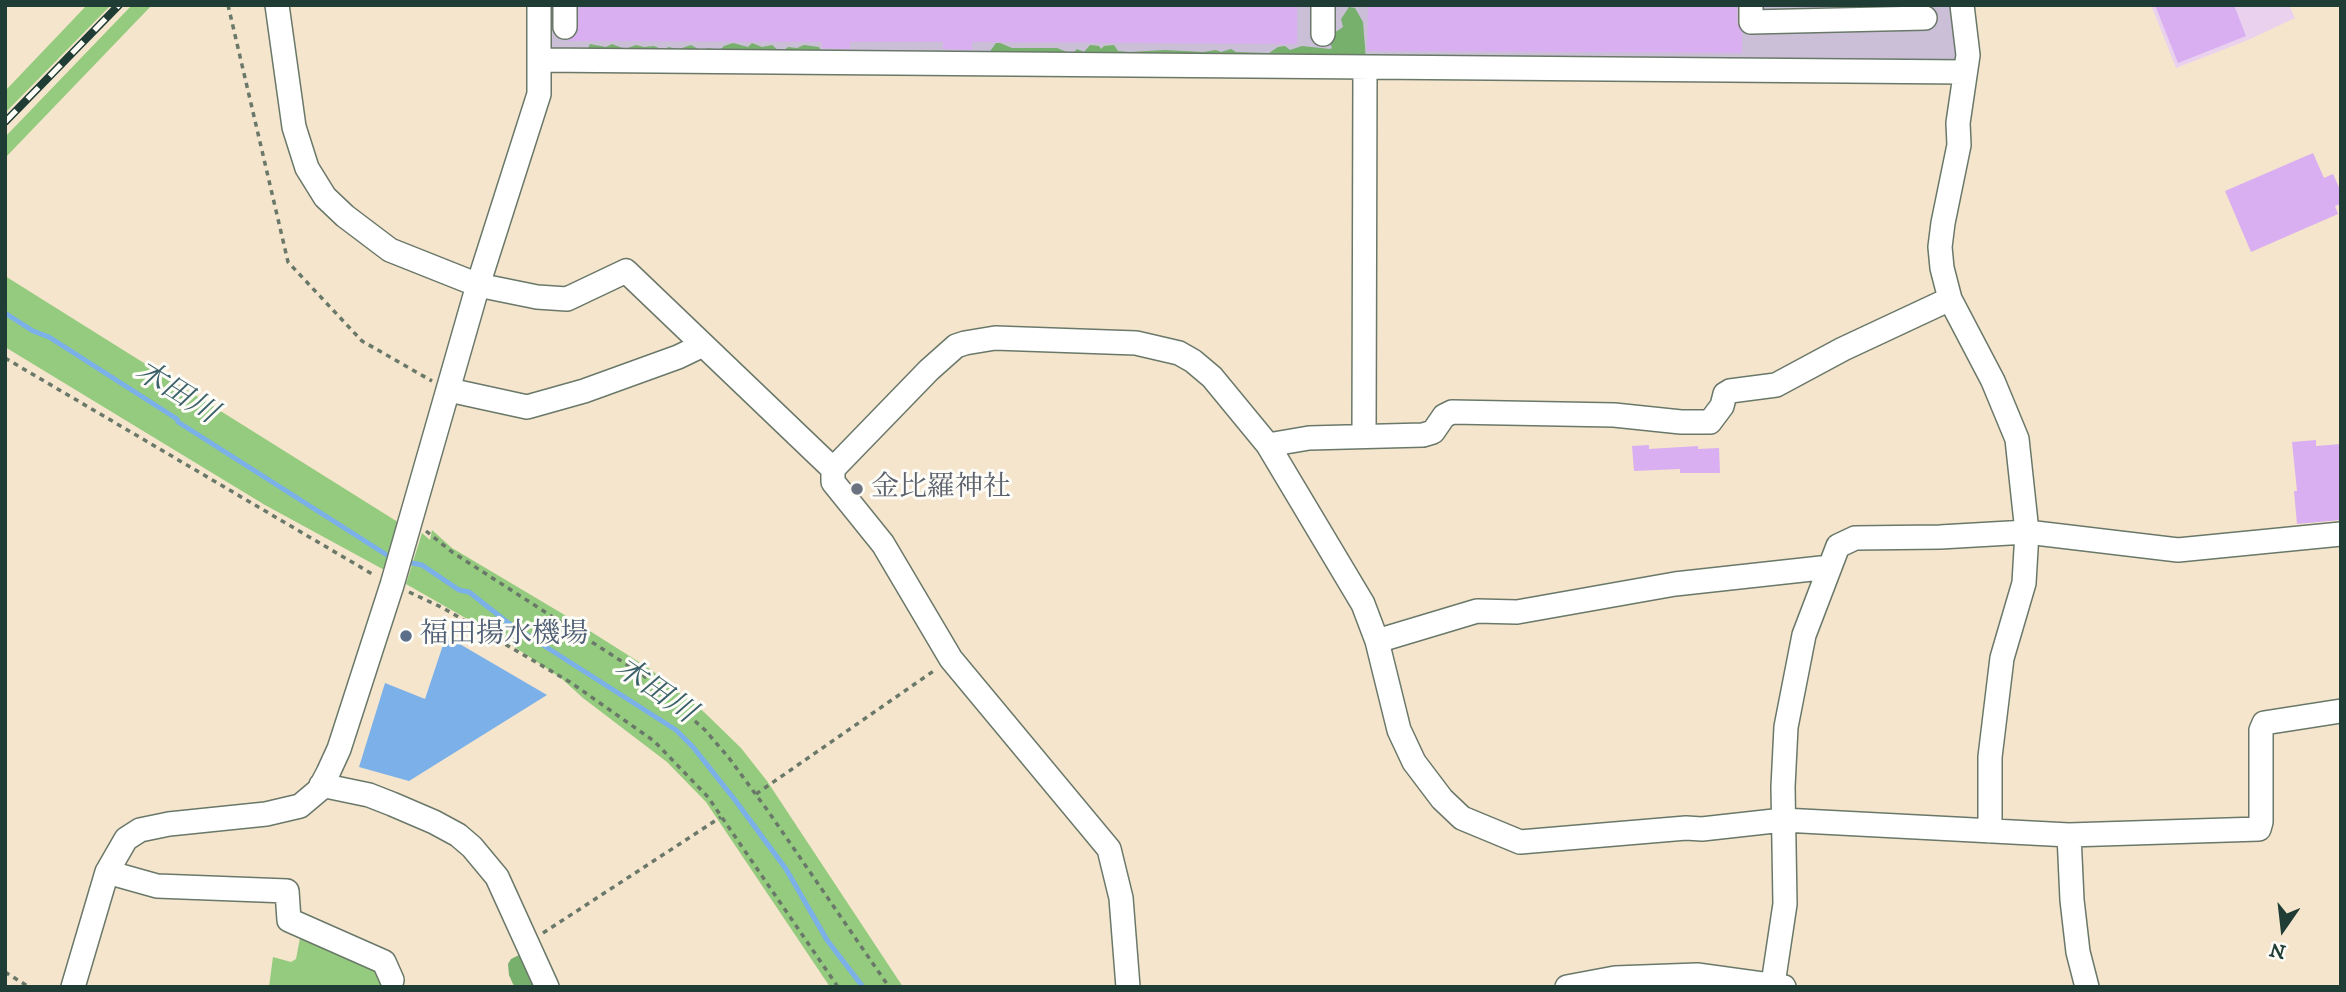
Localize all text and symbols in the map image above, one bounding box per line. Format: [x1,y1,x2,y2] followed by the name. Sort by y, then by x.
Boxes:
[127,355,223,433] water label: 木田川
[871,472,1011,506] place label: 金比羅神社
[849,481,865,497] marker: 金比羅神社
[420,619,588,653] place label: 福田揚水機場
[398,628,414,644] marker: 福田揚水機場
[607,651,701,733] water label: 木田川
[2248,894,2318,964] north arrow
[2267,937,2288,963] text: N

